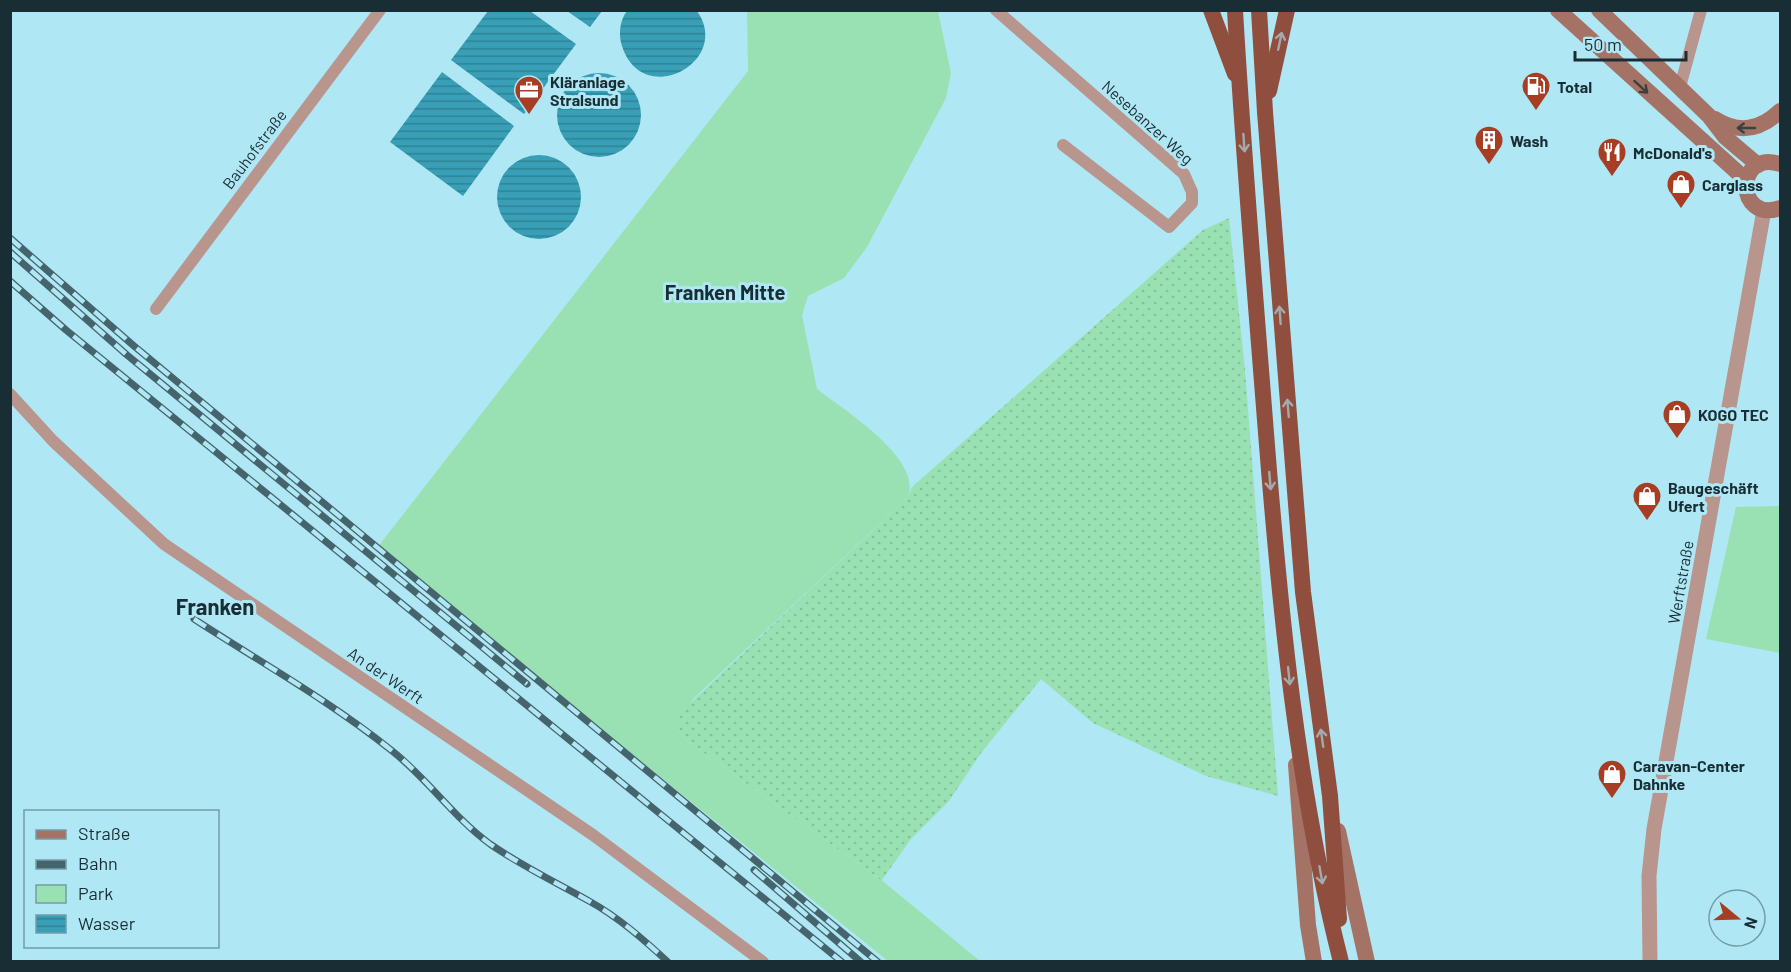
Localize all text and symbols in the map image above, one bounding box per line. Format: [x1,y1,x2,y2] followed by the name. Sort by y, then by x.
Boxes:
[1575,24,1686,62] scale bar
[1275,32,1286,51] one-way arrow
[1584,33,1622,55] text: 50 m
[1520,70,1552,112] fuel station icon: Total
[550,72,626,109] place label: Kläranlage Stralsund
[513,74,545,116] office icon: Kläranlage Stralsund
[1099,76,1197,168] street label: Nesebanzer Weg
[1557,77,1592,96] place label: Total
[1634,80,1649,95] one-way arrow
[218,106,290,192] street label: Bauhofstraße
[1736,122,1756,134] one-way arrow
[1473,124,1505,166] building icon: Wash
[1510,131,1548,150] place label: Wash
[1239,132,1250,152] one-way arrow
[1596,136,1628,178] restaurant icon: McDonald's
[1633,143,1712,162] place label: McDonald's
[1665,168,1697,210] shop icon: Carglass
[1702,175,1763,194] place label: Carglass
[665,280,785,304] district label: Franken Mitte
[1275,305,1286,325] one-way arrow
[1661,398,1693,440] shop icon: KOGO TEC
[1282,399,1293,419] one-way arrow
[1698,405,1769,424] place label: KOGO TEC
[1265,471,1276,491] one-way arrow
[1668,478,1759,515] place label: Baugeschäft Ufert
[1631,480,1663,522] shop icon: Baugeschäft Ufert
[1663,539,1697,625] street label: Werftstraße
[176,593,254,619] district label: Franken
[345,643,427,707] street label: An der Werft
[1284,665,1295,685] one-way arrow
[1317,728,1328,748] one-way arrow
[1633,756,1745,793] place label: Caravan-Center Dahnke
[1596,758,1628,800] shop icon: Caravan-Center Dahnke
[24,810,219,948] legend
[78,822,130,844] text: Straße
[78,852,118,874] text: Bahn
[1316,864,1327,884] one-way arrow
[78,882,113,904] text: Park
[1707,888,1767,948] north arrow
[78,912,136,934] text: Wasser
[1741,915,1762,931] text: N

